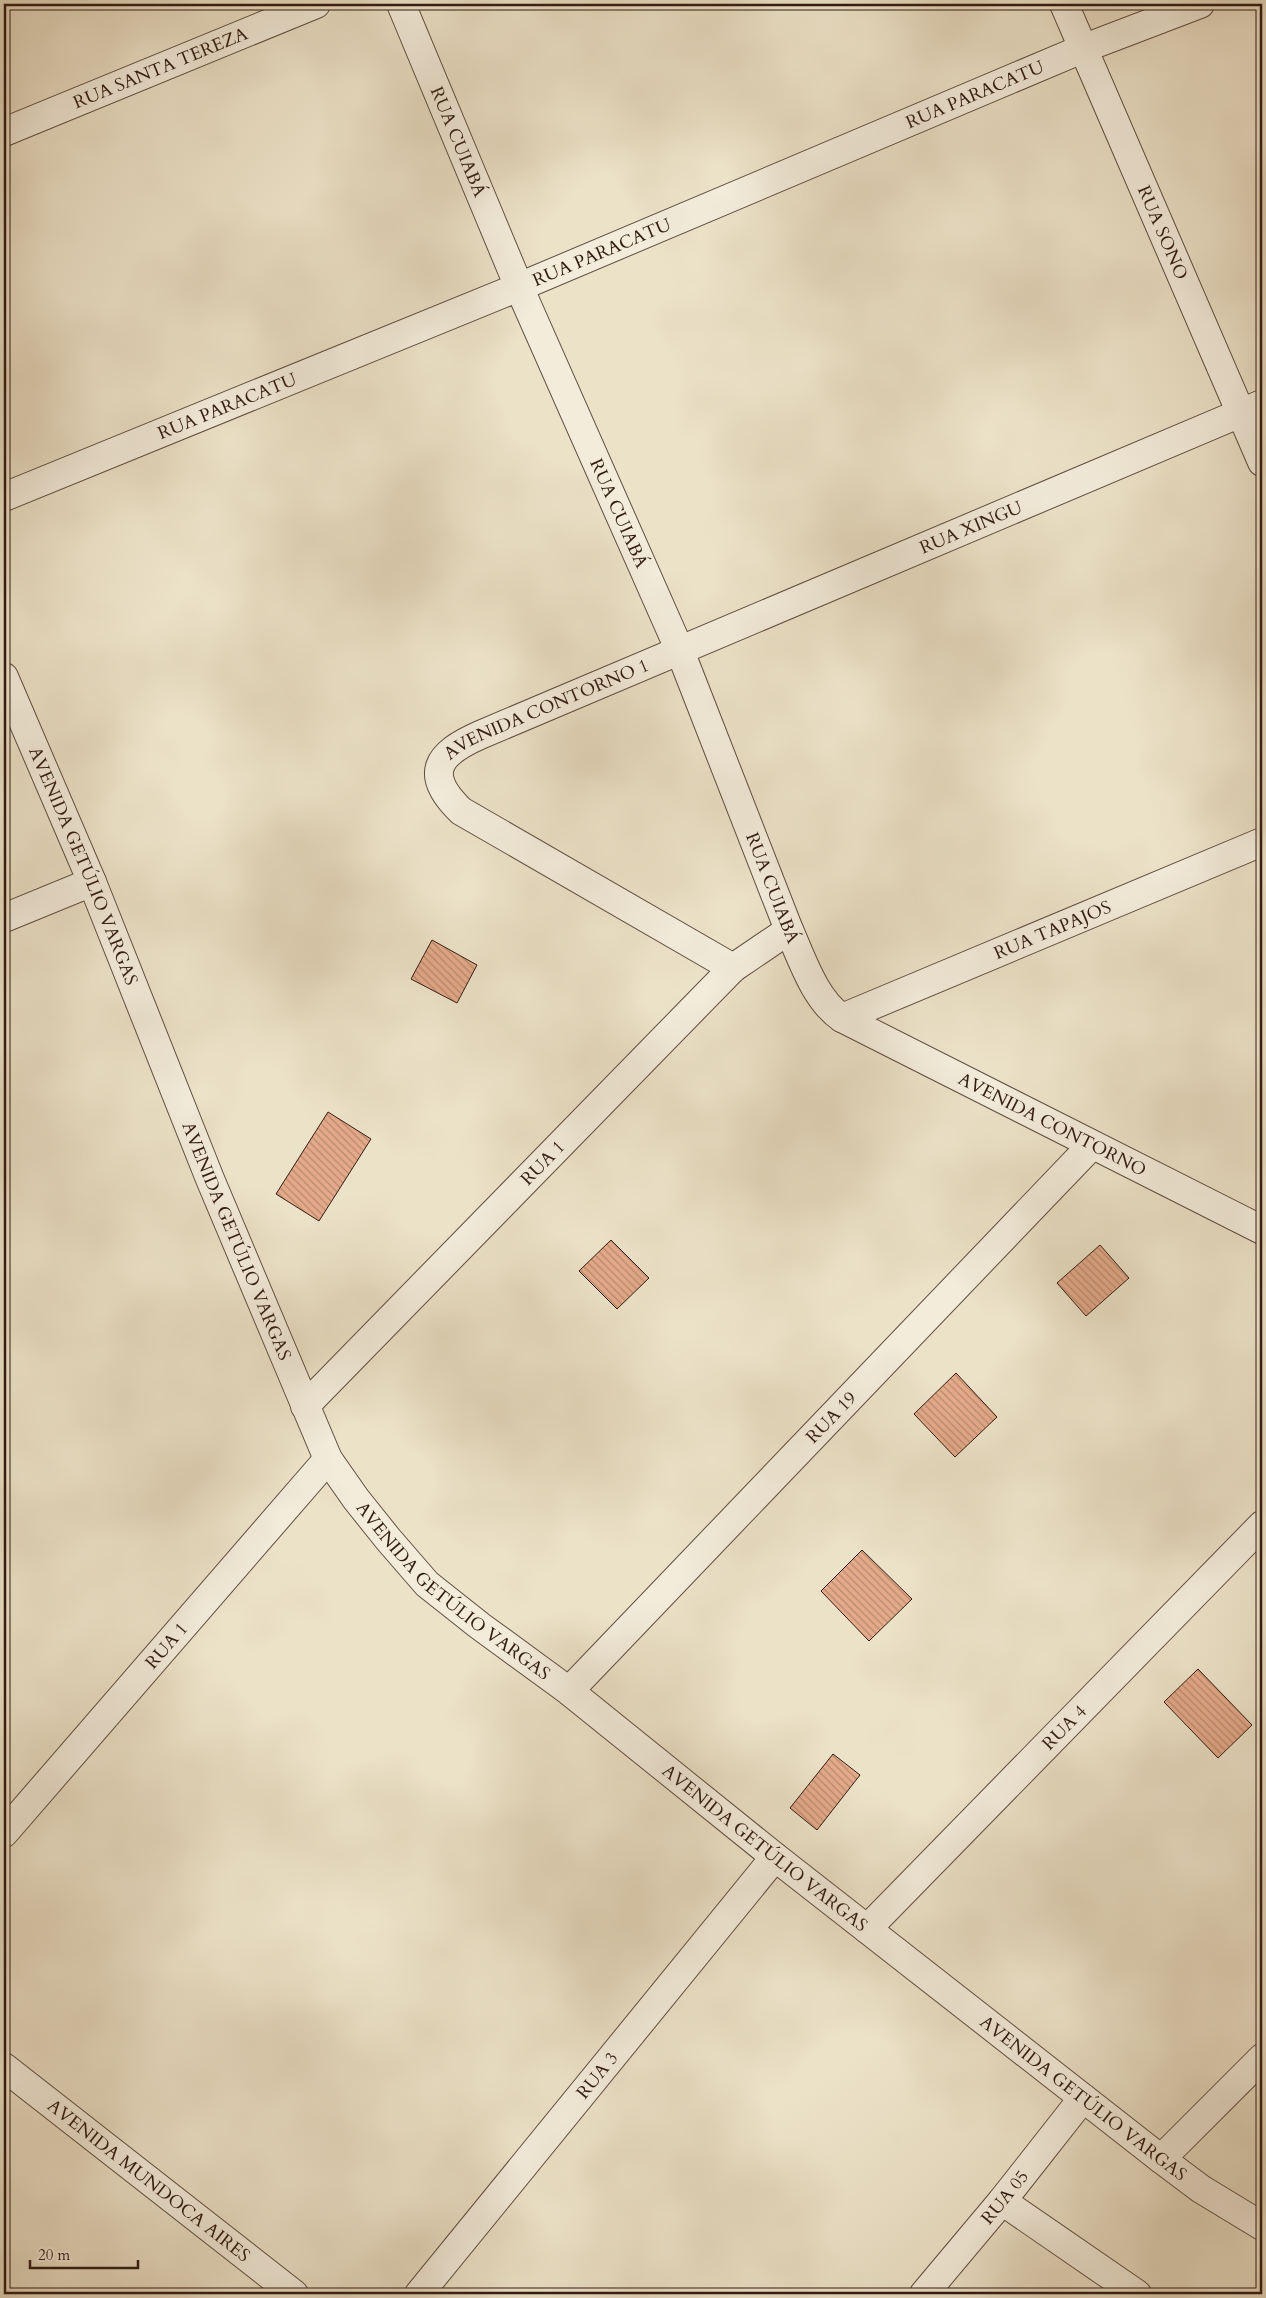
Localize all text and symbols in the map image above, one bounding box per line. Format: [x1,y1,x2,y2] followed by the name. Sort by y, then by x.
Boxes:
[69,21,252,115] street label: RUA SANTA TEREZA
[902,54,1048,135] street label: RUA PARACATU
[424,83,493,201] street label: RUA CUIABÁ
[1131,182,1194,284] street label: RUA SONO
[529,212,675,292] street label: RUA PARACATU
[154,366,301,446] street label: RUA PARACATU
[584,455,654,572] street label: RUA CUIABÁ
[916,494,1026,560] street label: RUA XINGU
[438,653,652,765] street label: AVENIDA CONTORNO 1
[23,743,144,989] street label: AVENIDA GETÚLIO VARGAS
[740,829,806,947] street label: RUA CUIABÁ
[990,894,1115,966] street label: RUA TAPAJOS
[954,1066,1151,1182] street label: AVENIDA CONTORNO
[176,1118,297,1364] street label: AVENIDA GETÚLIO VARGAS
[515,1135,570,1191] street label: RUA 1
[800,1386,862,1449] street label: RUA 19
[350,1496,556,1686] street label: AVENIDA GETÚLIO VARGAS
[139,1617,194,1674] street label: RUA 1
[1036,1699,1092,1755] street label: RUA 4
[657,1758,873,1937] street label: AVENIDA GETÚLIO VARGAS
[975,2009,1192,2187] street label: AVENIDA GETÚLIO VARGAS
[570,2047,624,2104] street label: RUA 3
[42,2093,255,2268] street label: AVENIDA MUNDOCA AIRES
[975,2165,1034,2230] street label: RUA 05
[30,2238,138,2270] scale bar
[38,2245,70,2265] text: 20 m

